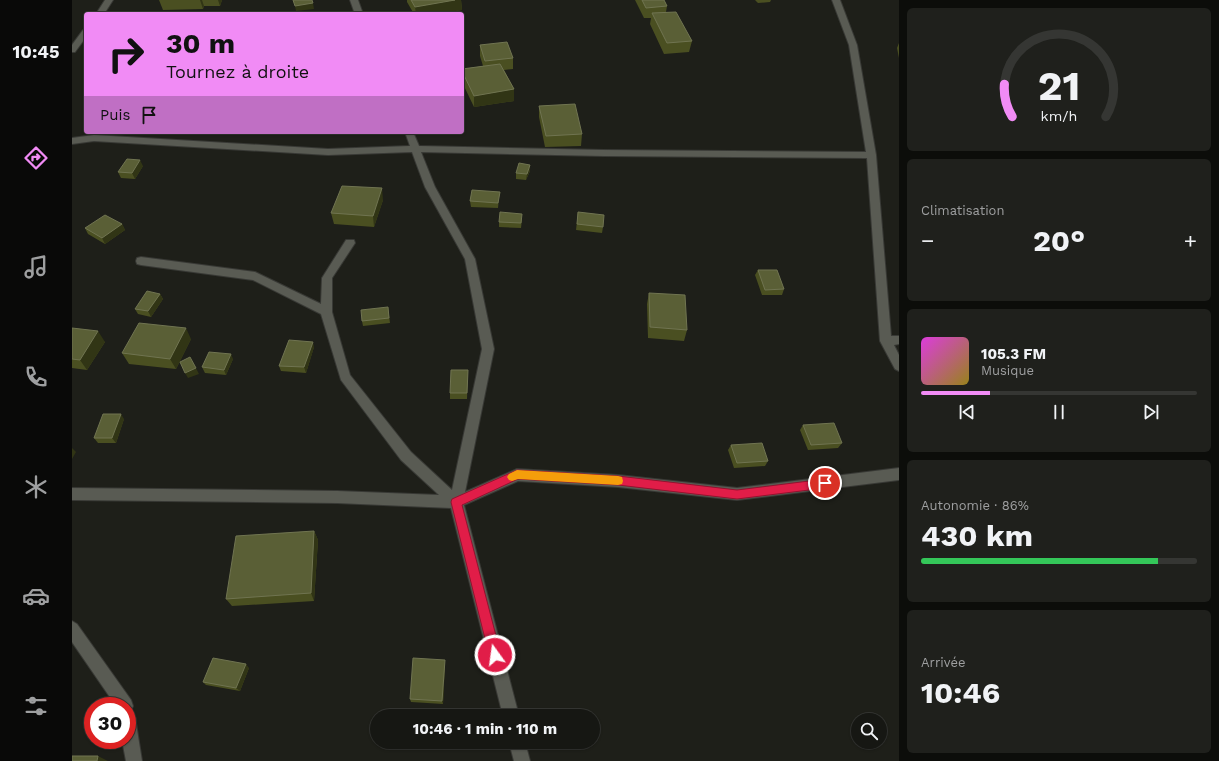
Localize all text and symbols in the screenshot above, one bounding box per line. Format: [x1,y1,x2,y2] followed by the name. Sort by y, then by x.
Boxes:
[166,27,235,60] text: 30 m
[100,28,152,80] icon: right
[13,41,59,62] text: 10:45
[166,61,309,82] text: Tournez à droite
[1038,61,1080,110] text: 21
[138,104,160,126] icon: arrive
[100,106,130,124] text: Puis
[1041,108,1077,124] text: km/h
[22,144,50,172] icon: directions
[921,203,1004,218] text: Climatisation
[1033,223,1085,258] text: 20°
[921,228,934,253] text: −
[1184,228,1197,253] text: +
[22,253,50,281] icon: music
[981,345,1046,363] text: 105.3 FM
[22,363,50,391] icon: phone
[981,363,1034,378] text: Musique
[956,401,978,423] icon: previous
[1048,401,1070,423] icon: pause
[1140,401,1162,423] icon: next
[808,466,842,500] pin
[814,472,836,494] icon: arrive
[22,473,50,501] icon: climate
[921,498,1029,513] text: Autonomie · 86%
[921,518,1033,553] text: 430 km
[22,582,50,610] icon: car
[474,634,516,676] position arrow
[921,655,965,670] text: Arrivée
[921,675,1000,710] text: 10:46
[22,692,50,720] icon: filters
[84,697,136,749] speed limit sign: 30
[851,713,887,749] map controls
[851,713,887,749] button: search
[413,720,557,738] text: 10:46 · 1 min · 110 m

